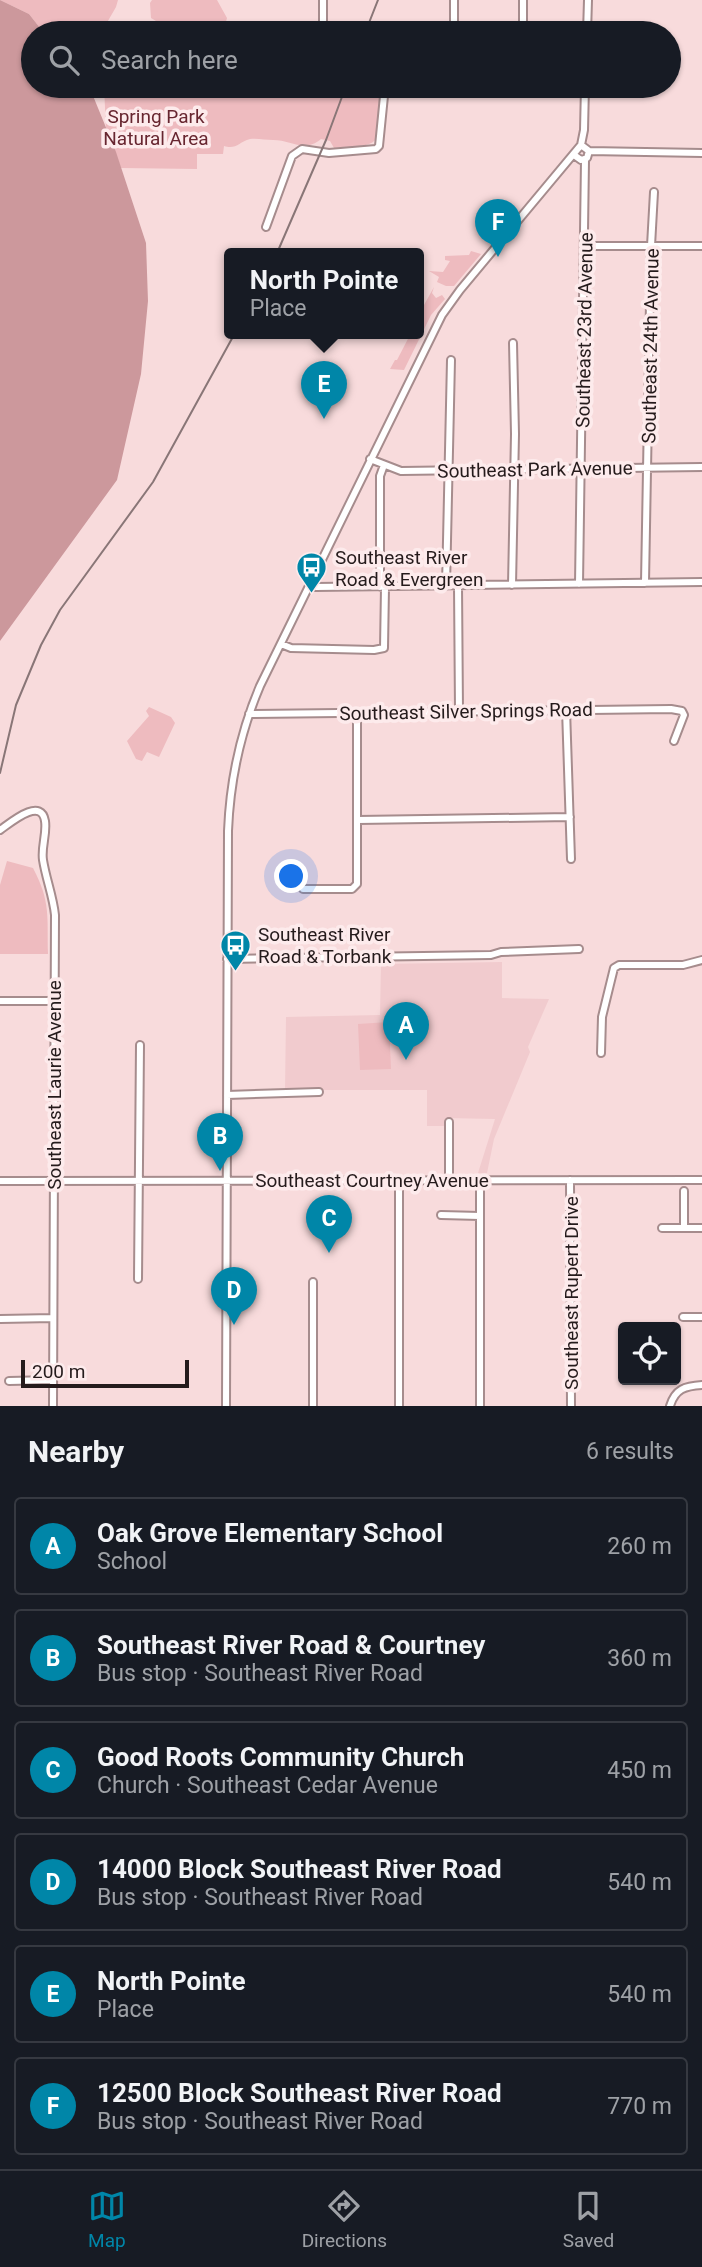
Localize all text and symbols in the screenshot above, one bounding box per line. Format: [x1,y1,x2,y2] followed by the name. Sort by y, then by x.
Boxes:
[21,21,681,98] search box
[45,41,83,79] icon: search
[101,45,238,75] text: Search here
[103,105,209,150] park label: Spring Park Natural Area
[475,199,521,257] pin: F
[571,232,598,428] street label: Southeast 23rd Avenue
[224,248,424,339] popup
[637,248,664,444] street label: Southeast 24th Avenue
[250,265,398,295] text: North Pointe
[250,295,307,322] text: Place
[301,361,347,419] pin: E
[437,456,633,483] street label: Southeast Park Avenue
[335,546,483,591] place label: Southeast River Road & Evergreen
[295,551,329,595] bus stop icon: Southeast River Road & Evergreen
[339,698,593,725] street label: Southeast Silver Springs Road
[274,859,308,893] your location
[258,923,392,968] place label: Southeast River Road & Torbank
[218,928,252,972] bus stop icon: Southeast River Road & Torbank
[43,980,66,1190] street label: Southeast Laurie Avenue
[383,1002,429,1060] pin: A
[197,1113,243,1171] pin: B
[255,1169,489,1192] street label: Southeast Courtney Avenue
[306,1195,352,1253] pin: C
[560,1196,583,1390] street label: Southeast Rupert Drive
[211,1267,257,1325] pin: D
[618,1322,681,1385] map controls
[618,1322,681,1385] button: locate
[21,1357,189,1389] scale bar
[32,1360,85,1383] text: 200 m
[28,1434,124,1469] text: Nearby
[586,1438,674,1465] text: 6 results
[97,1518,443,1548] text: Oak Grove Elementary School
[45,1533,61,1560] text: A
[607,1533,672,1560] text: 260 m
[97,1548,167,1575] text: School
[97,1630,485,1660] text: Southeast River Road & Courtney
[46,1645,60,1672] text: B
[607,1645,672,1672] text: 360 m
[97,1660,423,1687] text: Bus stop · Southeast River Road
[97,1742,464,1772] text: Good Roots Community Church
[45,1757,61,1784] text: C
[607,1757,672,1784] text: 450 m
[97,1772,438,1799] text: Church · Southeast Cedar Avenue
[97,1854,502,1884] text: 14000 Block Southeast River Road
[46,1869,60,1896] text: D
[607,1869,672,1896] text: 540 m
[97,1884,423,1911] text: Bus stop · Southeast River Road
[97,1966,246,1996] text: North Pointe
[47,1981,59,2008] text: E
[607,1981,672,2008] text: 540 m
[97,1996,154,2023] text: Place
[97,2078,502,2108] text: 12500 Block Southeast River Road
[47,2093,59,2120] text: F
[607,2093,672,2120] text: 770 m
[97,2108,423,2135] text: Bus stop · Southeast River Road
[88,2187,126,2252] tab: Map
[302,2187,387,2252] tab: Directions
[563,2187,614,2252] tab: Saved

